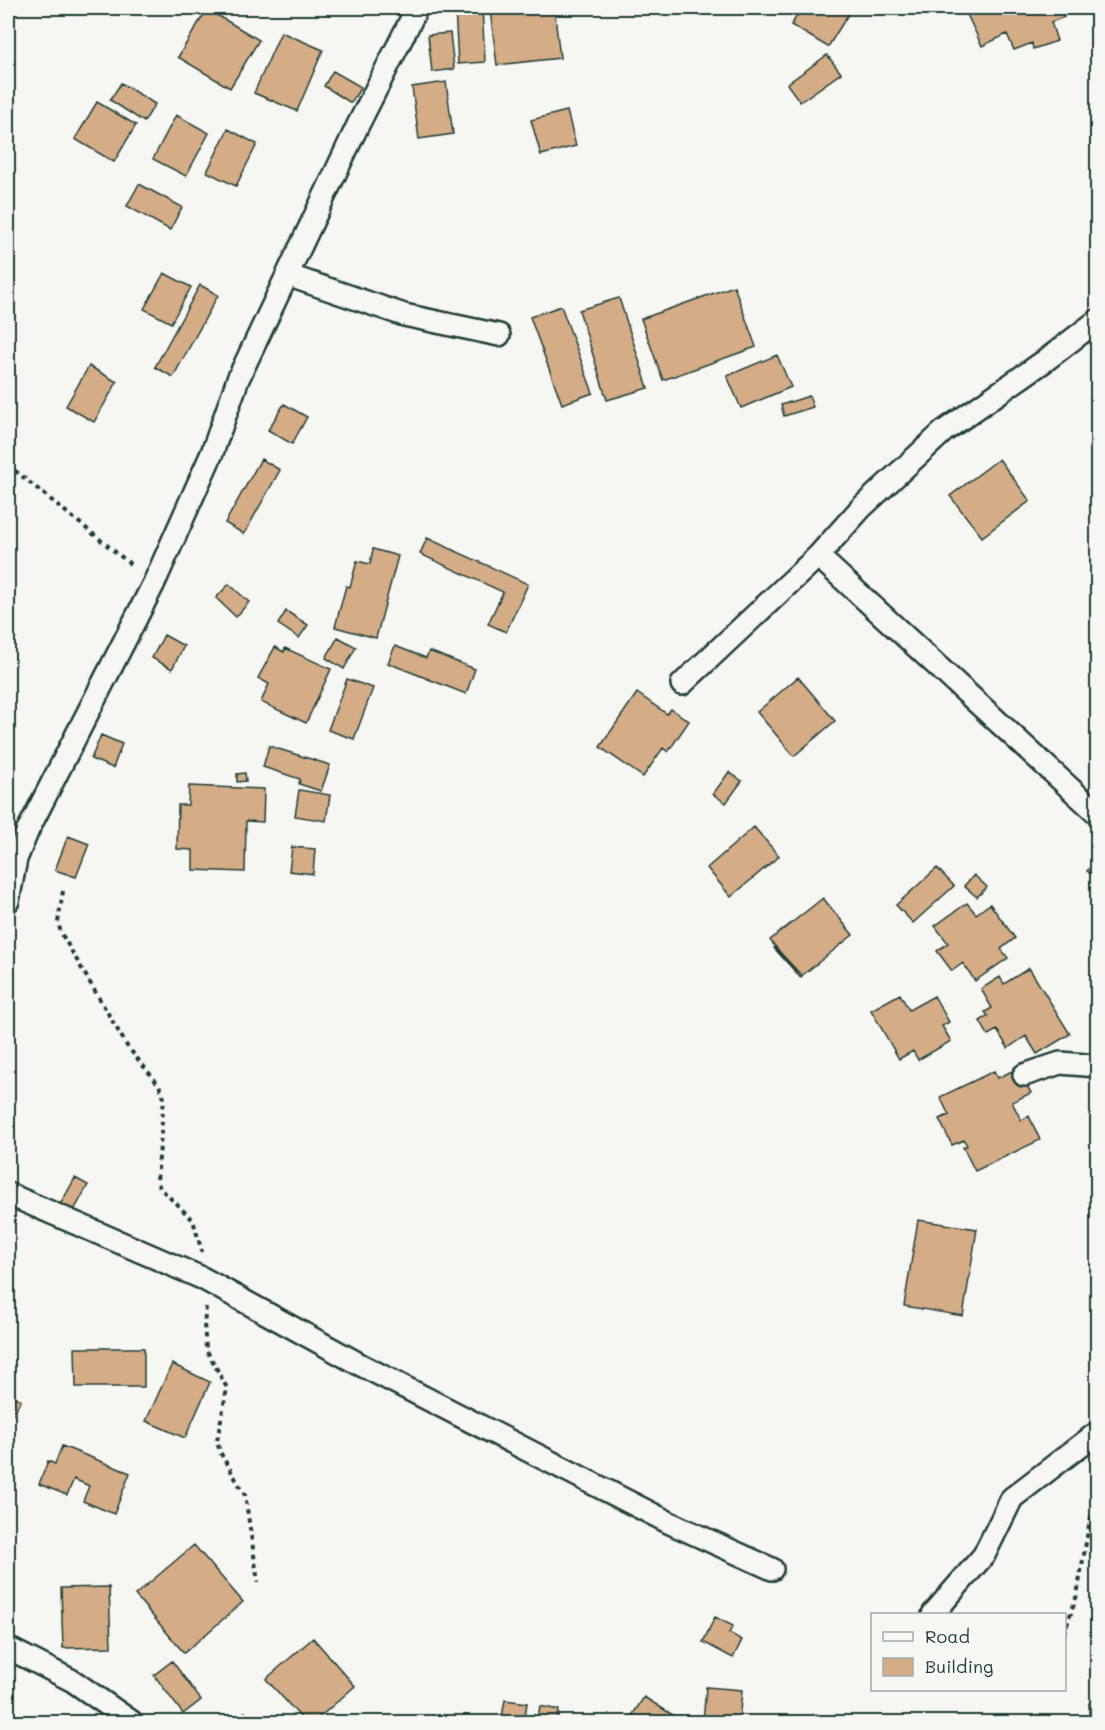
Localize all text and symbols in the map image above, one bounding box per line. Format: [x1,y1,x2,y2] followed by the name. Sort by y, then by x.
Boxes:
[871,1613,1066,1691] legend
[925,1624,970,1648] text: Road
[925,1654,993,1678] text: Building

